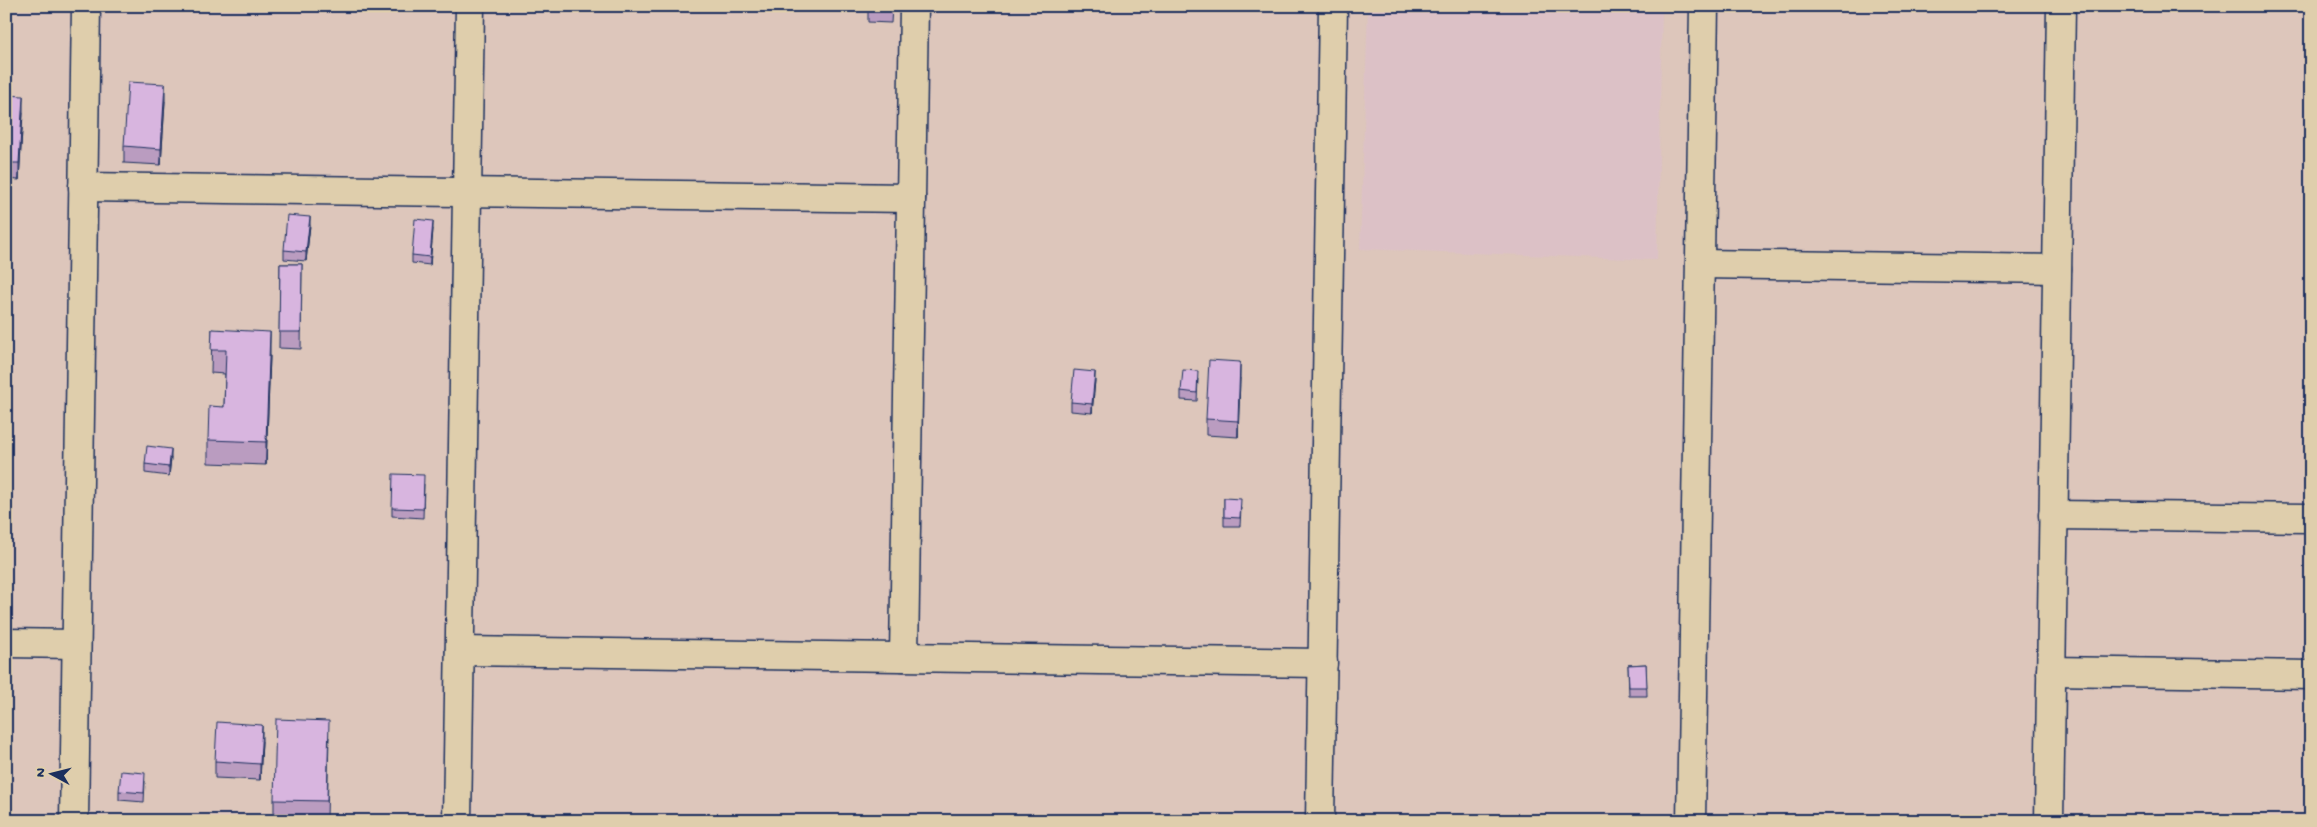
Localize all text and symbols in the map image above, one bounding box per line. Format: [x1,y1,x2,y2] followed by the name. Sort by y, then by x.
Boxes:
[28,750,78,800] north arrow
[33,767,51,778] text: N

